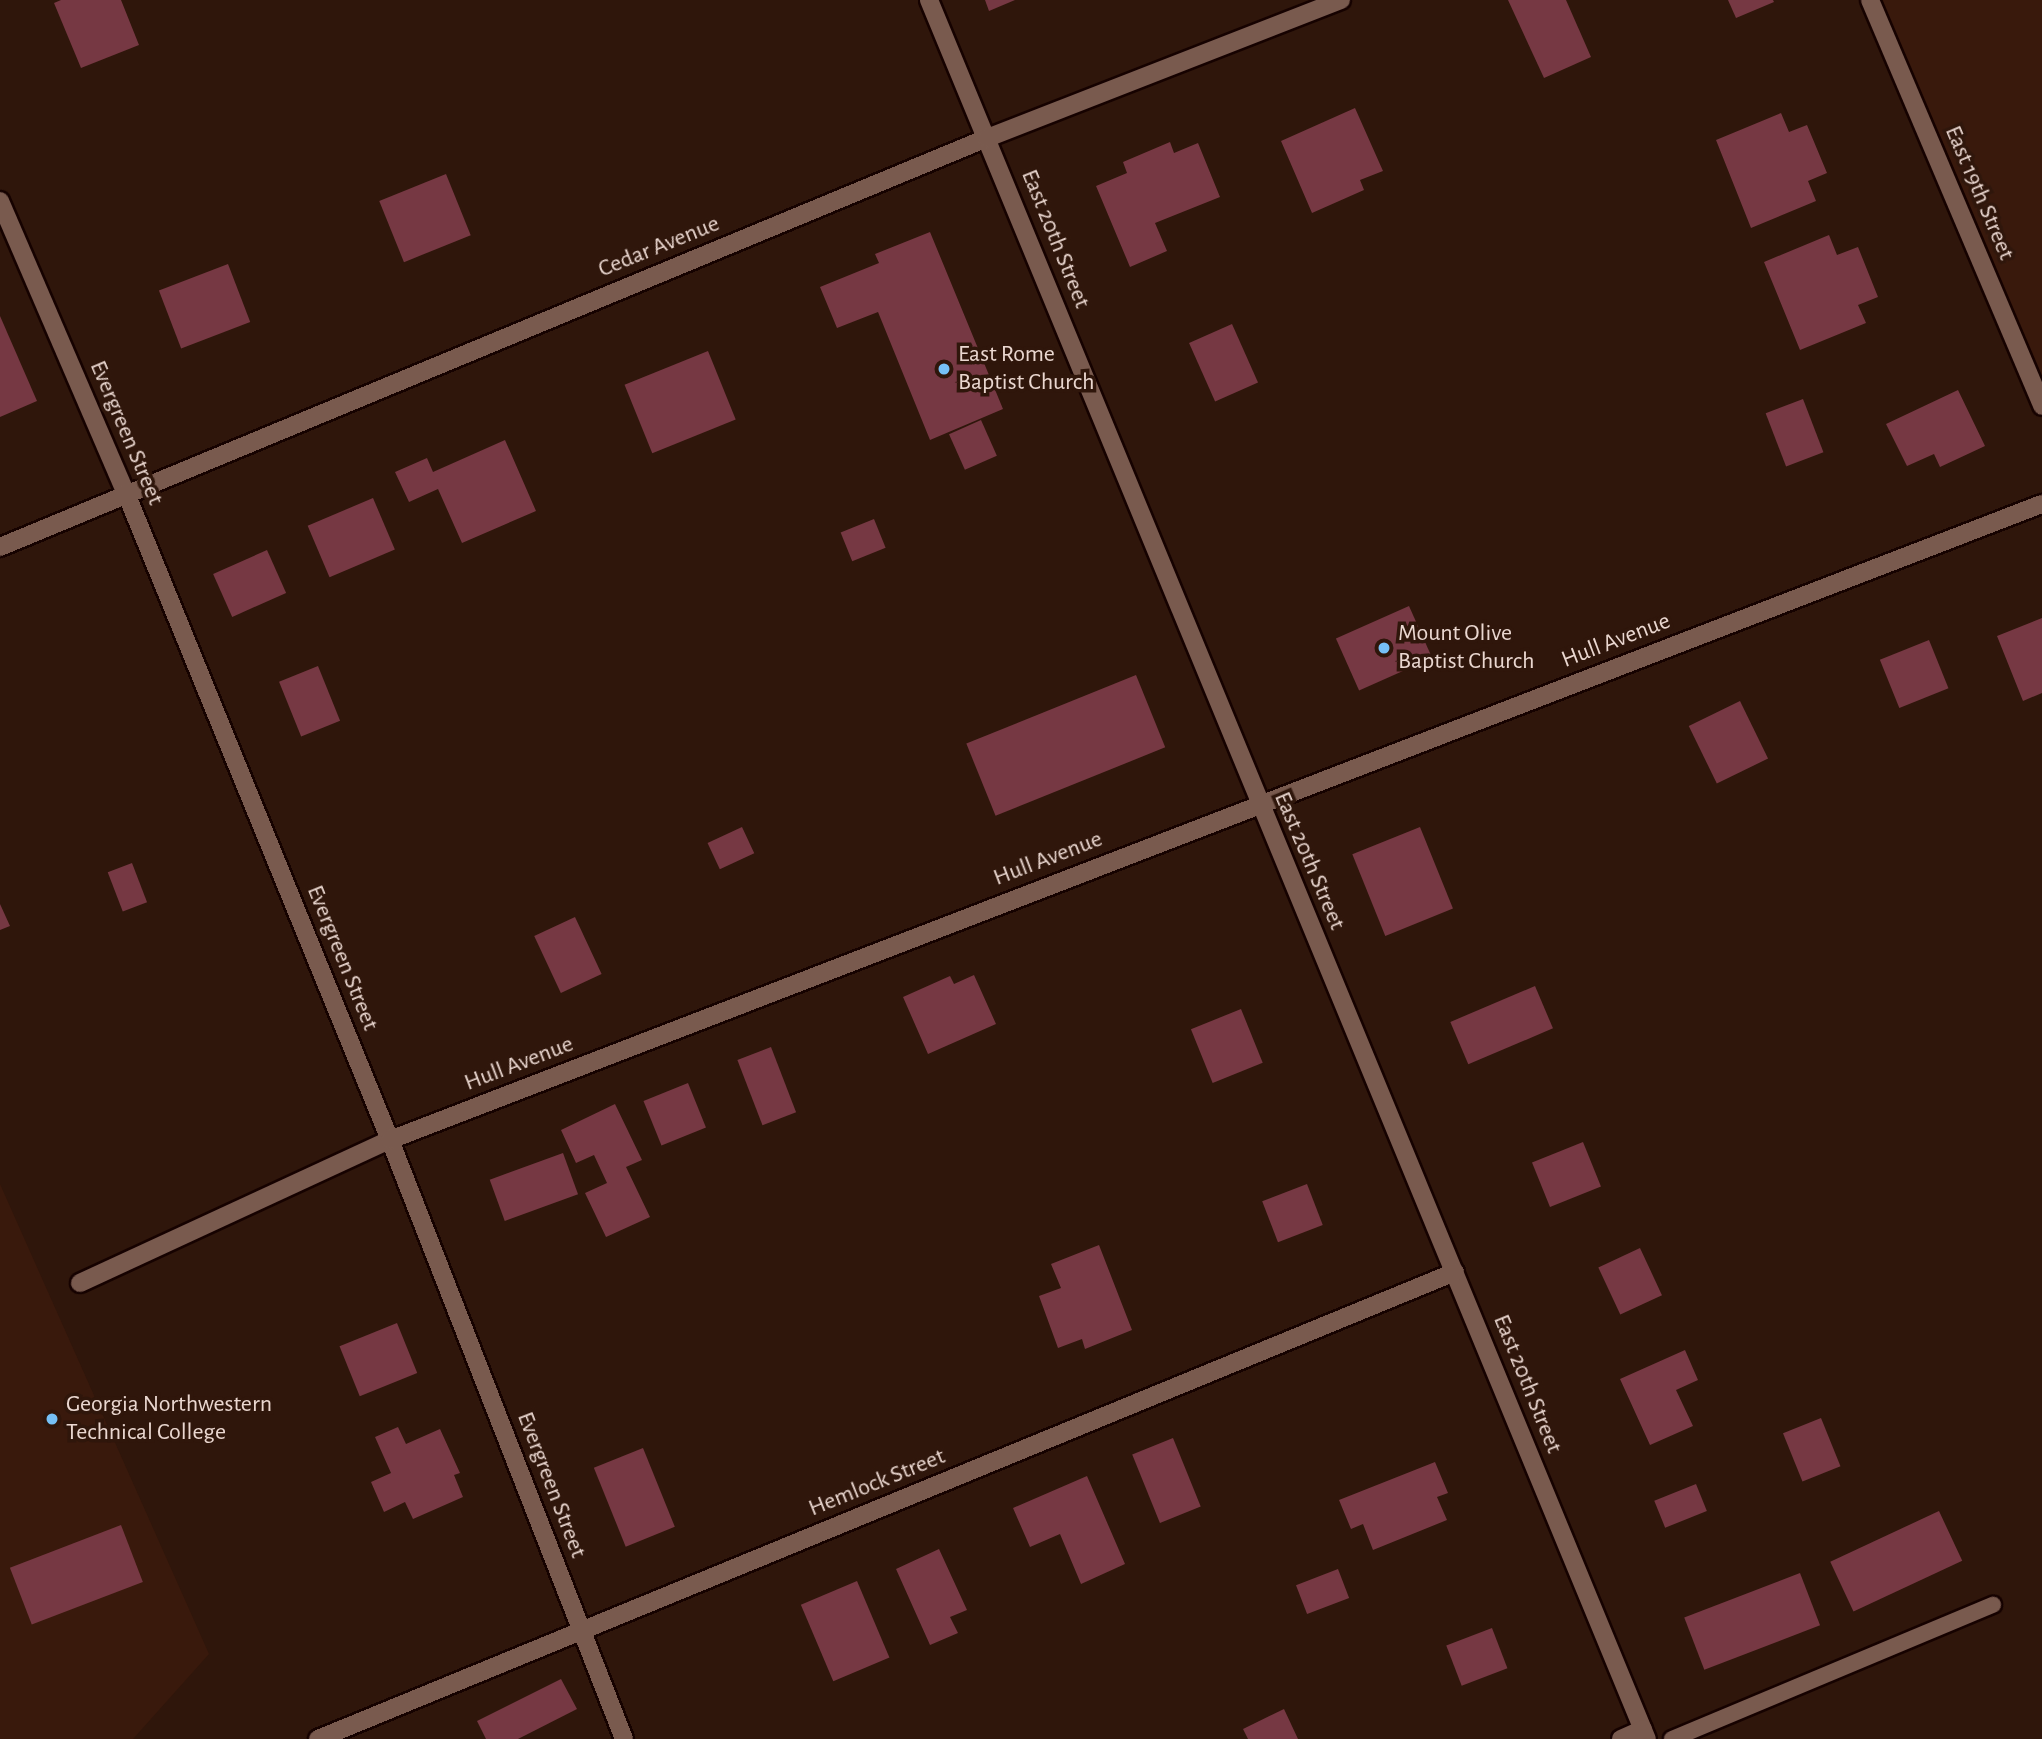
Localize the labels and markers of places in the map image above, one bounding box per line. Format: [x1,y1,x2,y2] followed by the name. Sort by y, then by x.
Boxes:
[958,341,1095,397] place label: East Rome Baptist Church
[936,361,952,377] marker: East Rome Baptist Church
[1398,620,1535,676] place label: Mount Olive Baptist Church
[1376,640,1392,656] marker: Mount Olive Baptist Church
[66,1391,272,1447] place label: Georgia Northwestern Technical College
[44,1411,60,1427] marker: Georgia Northwestern Technical College

